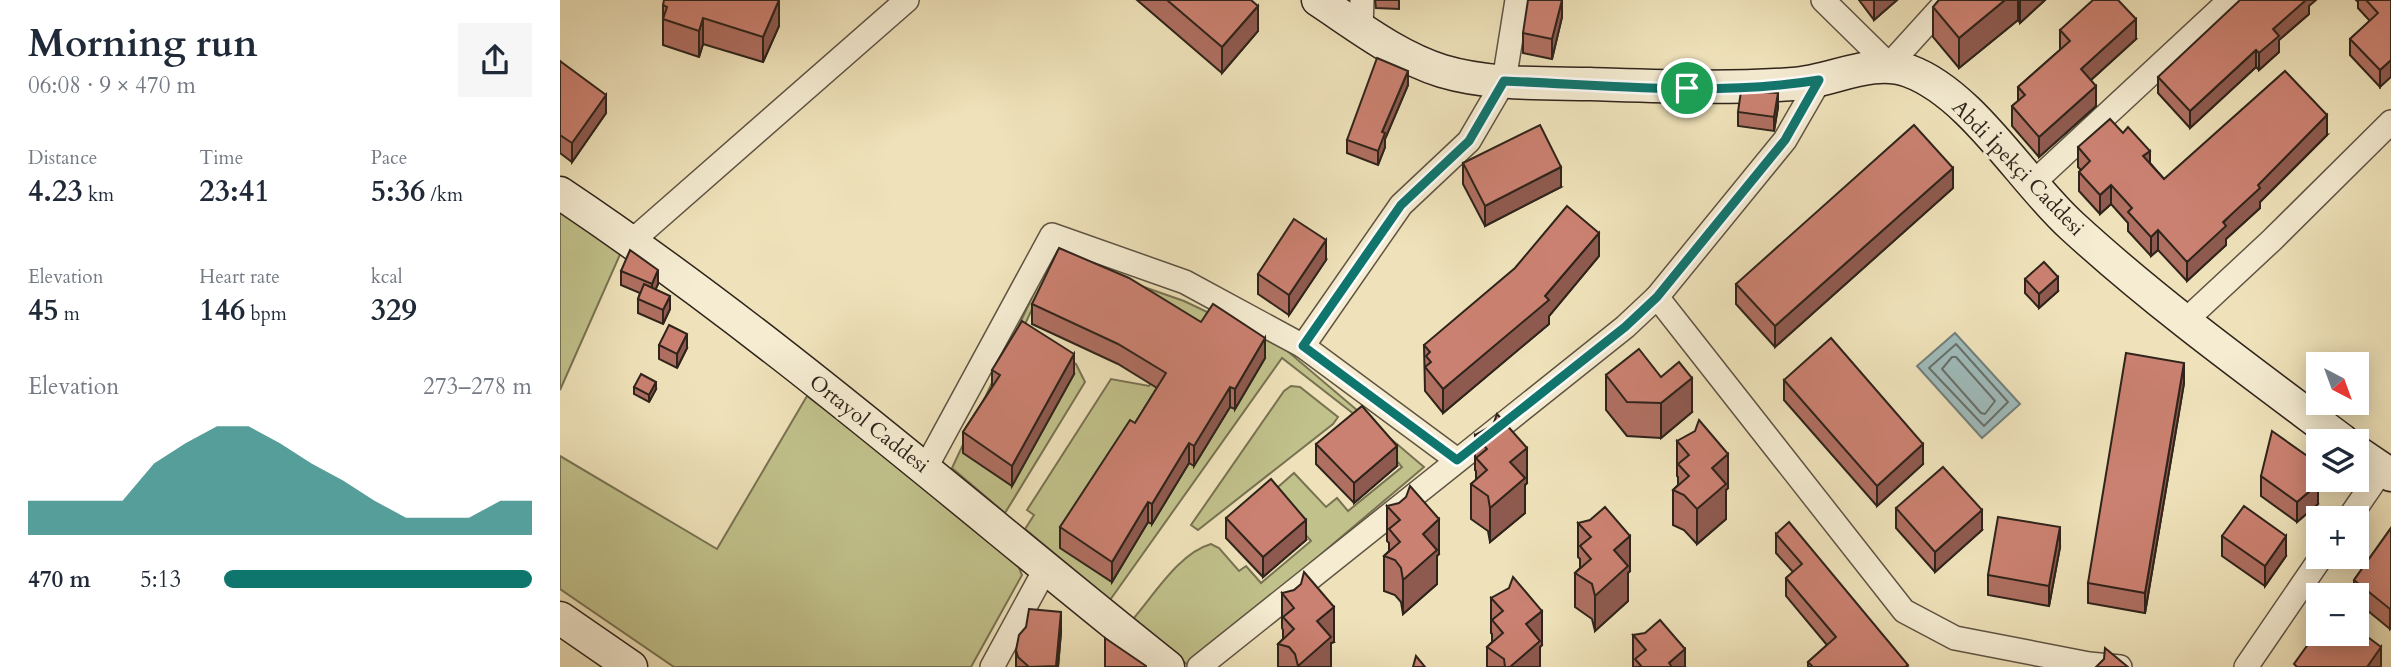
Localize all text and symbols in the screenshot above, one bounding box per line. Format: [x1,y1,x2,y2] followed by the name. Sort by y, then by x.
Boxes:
[28,18,258,70] text: Morning run
[458,23,532,97] button: share
[1657,58,1717,118] pin
[1668,69,1706,107] icon: arrive
[28,70,196,101] text: 06:08 · 9 × 470 m
[1945,93,2091,243] street label: Abdi İpekçi Caddesi
[28,145,97,171] text: Distance
[199,145,243,171] text: Time
[371,145,407,171] text: Pace
[28,171,83,212] text: 4.23
[199,171,270,212] text: 23:41
[371,171,425,212] text: 5:36
[83,182,114,208] text: km
[425,182,463,208] text: /km
[28,264,103,290] text: Elevation
[199,264,280,290] text: Heart rate
[371,264,403,290] text: kcal
[28,290,59,331] text: 45
[199,290,245,331] text: 146
[371,290,417,331] text: 329
[59,301,80,327] text: m
[245,301,287,327] text: bpm
[2306,352,2370,415] north arrow
[2306,352,2369,646] map controls
[803,368,935,480] street label: Ortayol Caddesi
[28,371,119,402] text: Elevation
[423,371,532,402] text: 273–278 m
[2306,429,2369,492] button: layers
[2306,506,2369,569] button: +
[28,564,91,595] text: 470 m
[140,564,181,595] text: 5:13
[2306,583,2369,646] button: −

